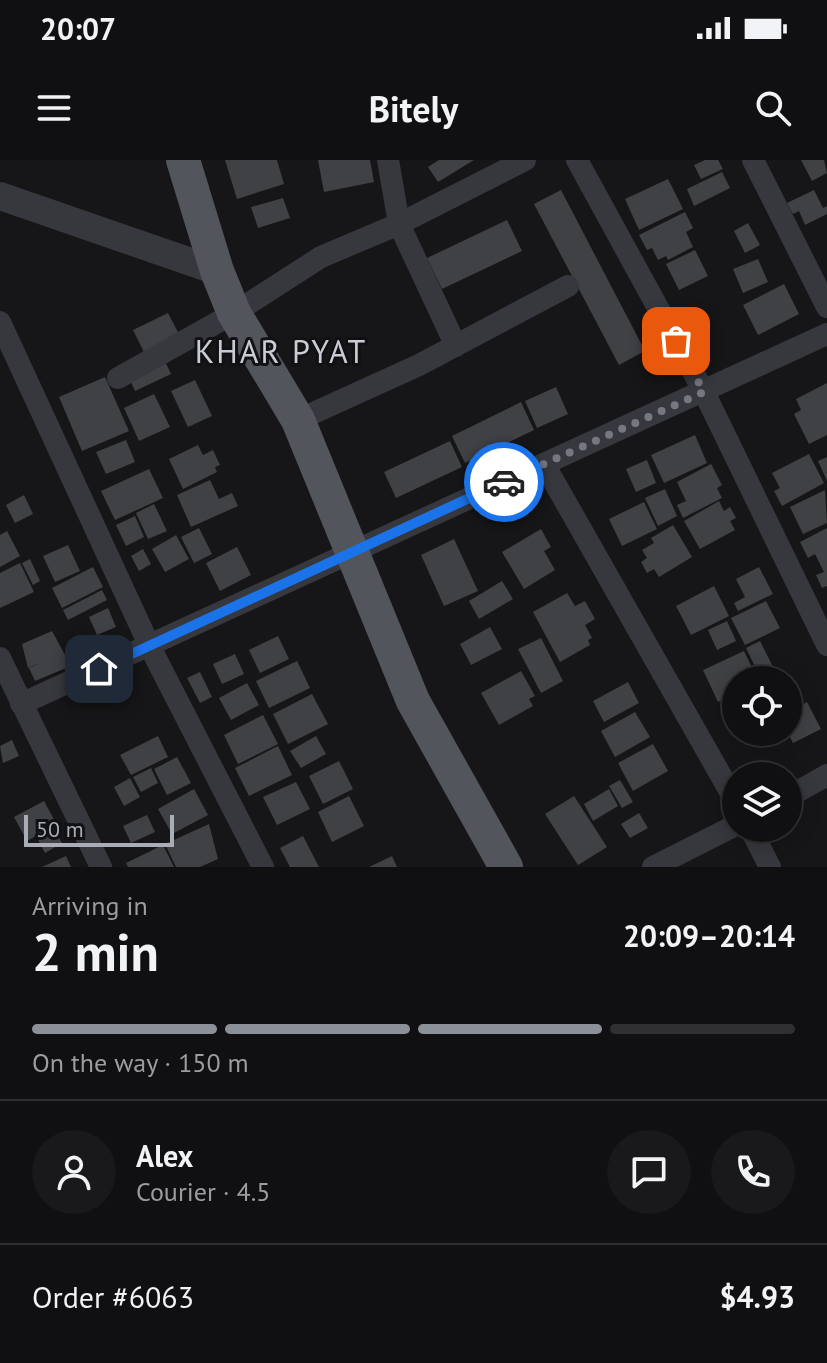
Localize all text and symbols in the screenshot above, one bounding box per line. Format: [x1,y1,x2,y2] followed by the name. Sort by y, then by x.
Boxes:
[40,9,116,48] text: 20:07
[369,85,458,132] text: Bitely
[32,86,76,130] icon: menu
[751,86,795,130] icon: search
[642,307,710,375] pin
[654,319,698,363] icon: bag
[195,330,367,372] district label: KHAR PYAT
[464,442,544,522] courier
[482,460,526,504] icon: car
[65,635,133,703] pin
[77,647,121,691] icon: home
[722,666,802,842] map controls
[722,666,802,746] button: locate
[722,762,802,842] button: layers
[24,811,174,847] scale bar
[36,815,84,843] text: 50 m
[32,889,148,922] text: Arriving in
[623,916,795,955] text: 20:09–20:14
[32,918,159,985] text: 2 min
[32,1046,249,1079] text: On the way · 150 m
[32,1130,116,1214] button: person
[607,1130,691,1214] button: chat
[711,1130,795,1214] button: phone
[136,1136,193,1175] text: Alex
[136,1175,270,1208] text: Courier · 4.5
[32,1277,194,1316] text: Order #6063
[720,1277,795,1316] text: $4.93

